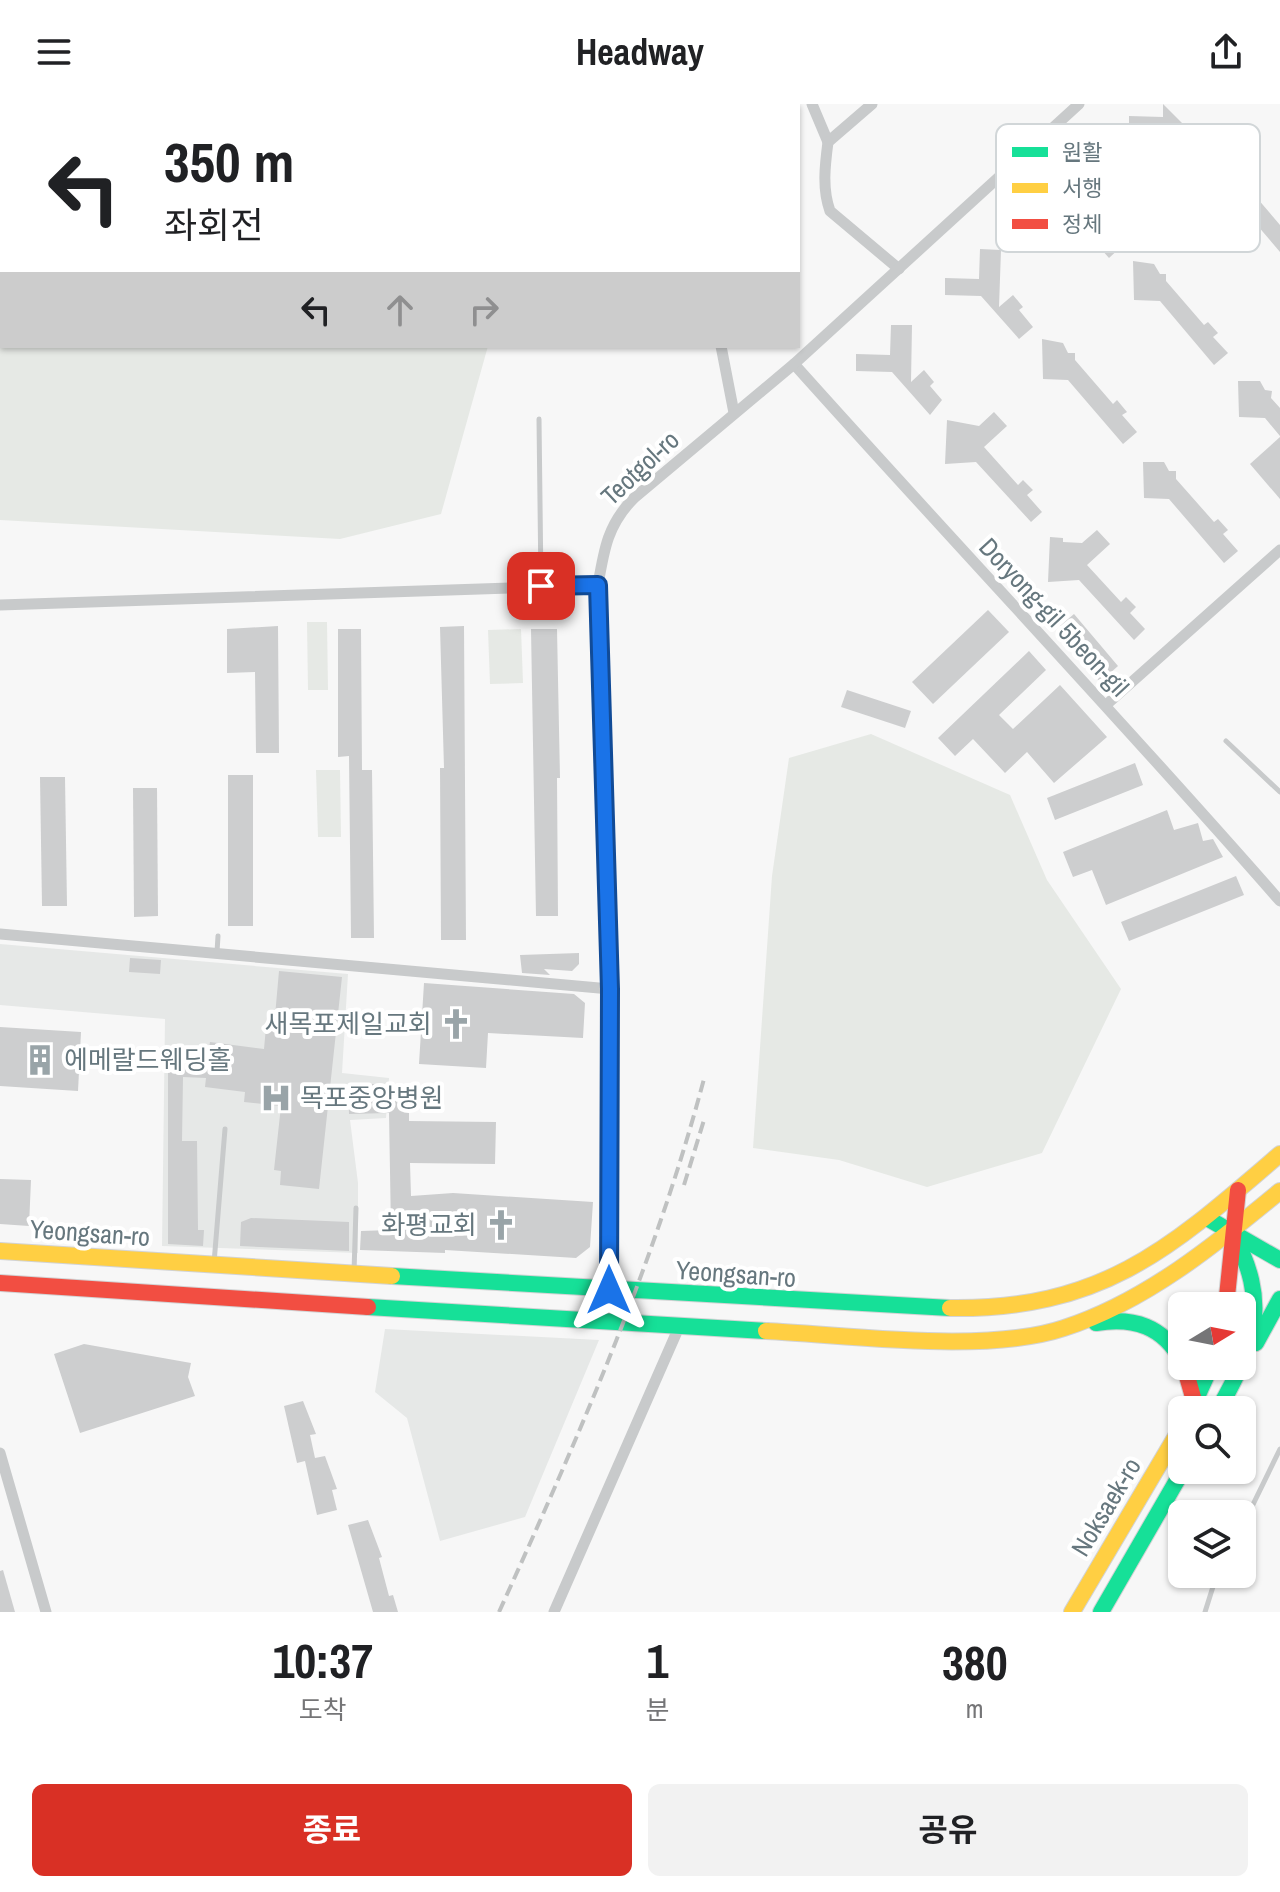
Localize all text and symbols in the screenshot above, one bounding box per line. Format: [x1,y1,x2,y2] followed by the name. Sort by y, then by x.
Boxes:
[576,28,704,76] text: Headway
[32,30,76,74] icon: menu
[1204,30,1248,74] icon: share
[164,124,294,199] text: 350 m
[996,124,1260,252] legend
[32,136,136,240] icon: left
[1062,137,1102,167] text: 원활
[1062,173,1102,203] text: 서행
[164,201,263,249] text: 좌회전
[1062,209,1102,239] text: 정체
[294,288,338,332] icon: left
[378,288,422,332] icon: ahead
[462,288,506,332] icon: right
[593,423,686,513] street label: Teotgol-ro
[972,530,1137,704] street label: Doryong-gil 5beon-gil
[507,552,575,620] pin
[519,564,563,608] icon: arrive
[265,1006,432,1041] place label: 새목포제일교회
[439,1007,473,1041] church icon: 새목포제일교회
[64,1042,231,1077] place label: 에메랄드웨딩홀
[23,1043,57,1077] building icon: 에메랄드웨딩홀
[300,1080,444,1115] place label: 목포중앙병원
[259,1081,293,1115] hospital icon: 목포중앙병원
[381,1207,477,1242] place label: 화평교회
[484,1208,518,1242] church icon: 화평교회
[29,1211,151,1254] street label: Yeongsan-ro
[567,1248,651,1332] position arrow
[675,1252,797,1295] street label: Yeongsan-ro
[1168,1292,1256,1380] north arrow
[1168,1292,1256,1588] map controls
[1168,1396,1256,1484] button: search
[1063,1451,1149,1562] street label: Noksaek-ro
[1168,1500,1256,1588] button: layers
[272,1628,373,1693] text: 10:37
[647,1628,668,1693] text: 1
[942,1630,1008,1695] text: 380
[966,1691,984,1726] text: m
[299,1692,347,1727] text: 도착
[646,1692,669,1727] text: 분
[32,1784,632,1876] button: 종료
[648,1784,1248,1876] button: 공유

